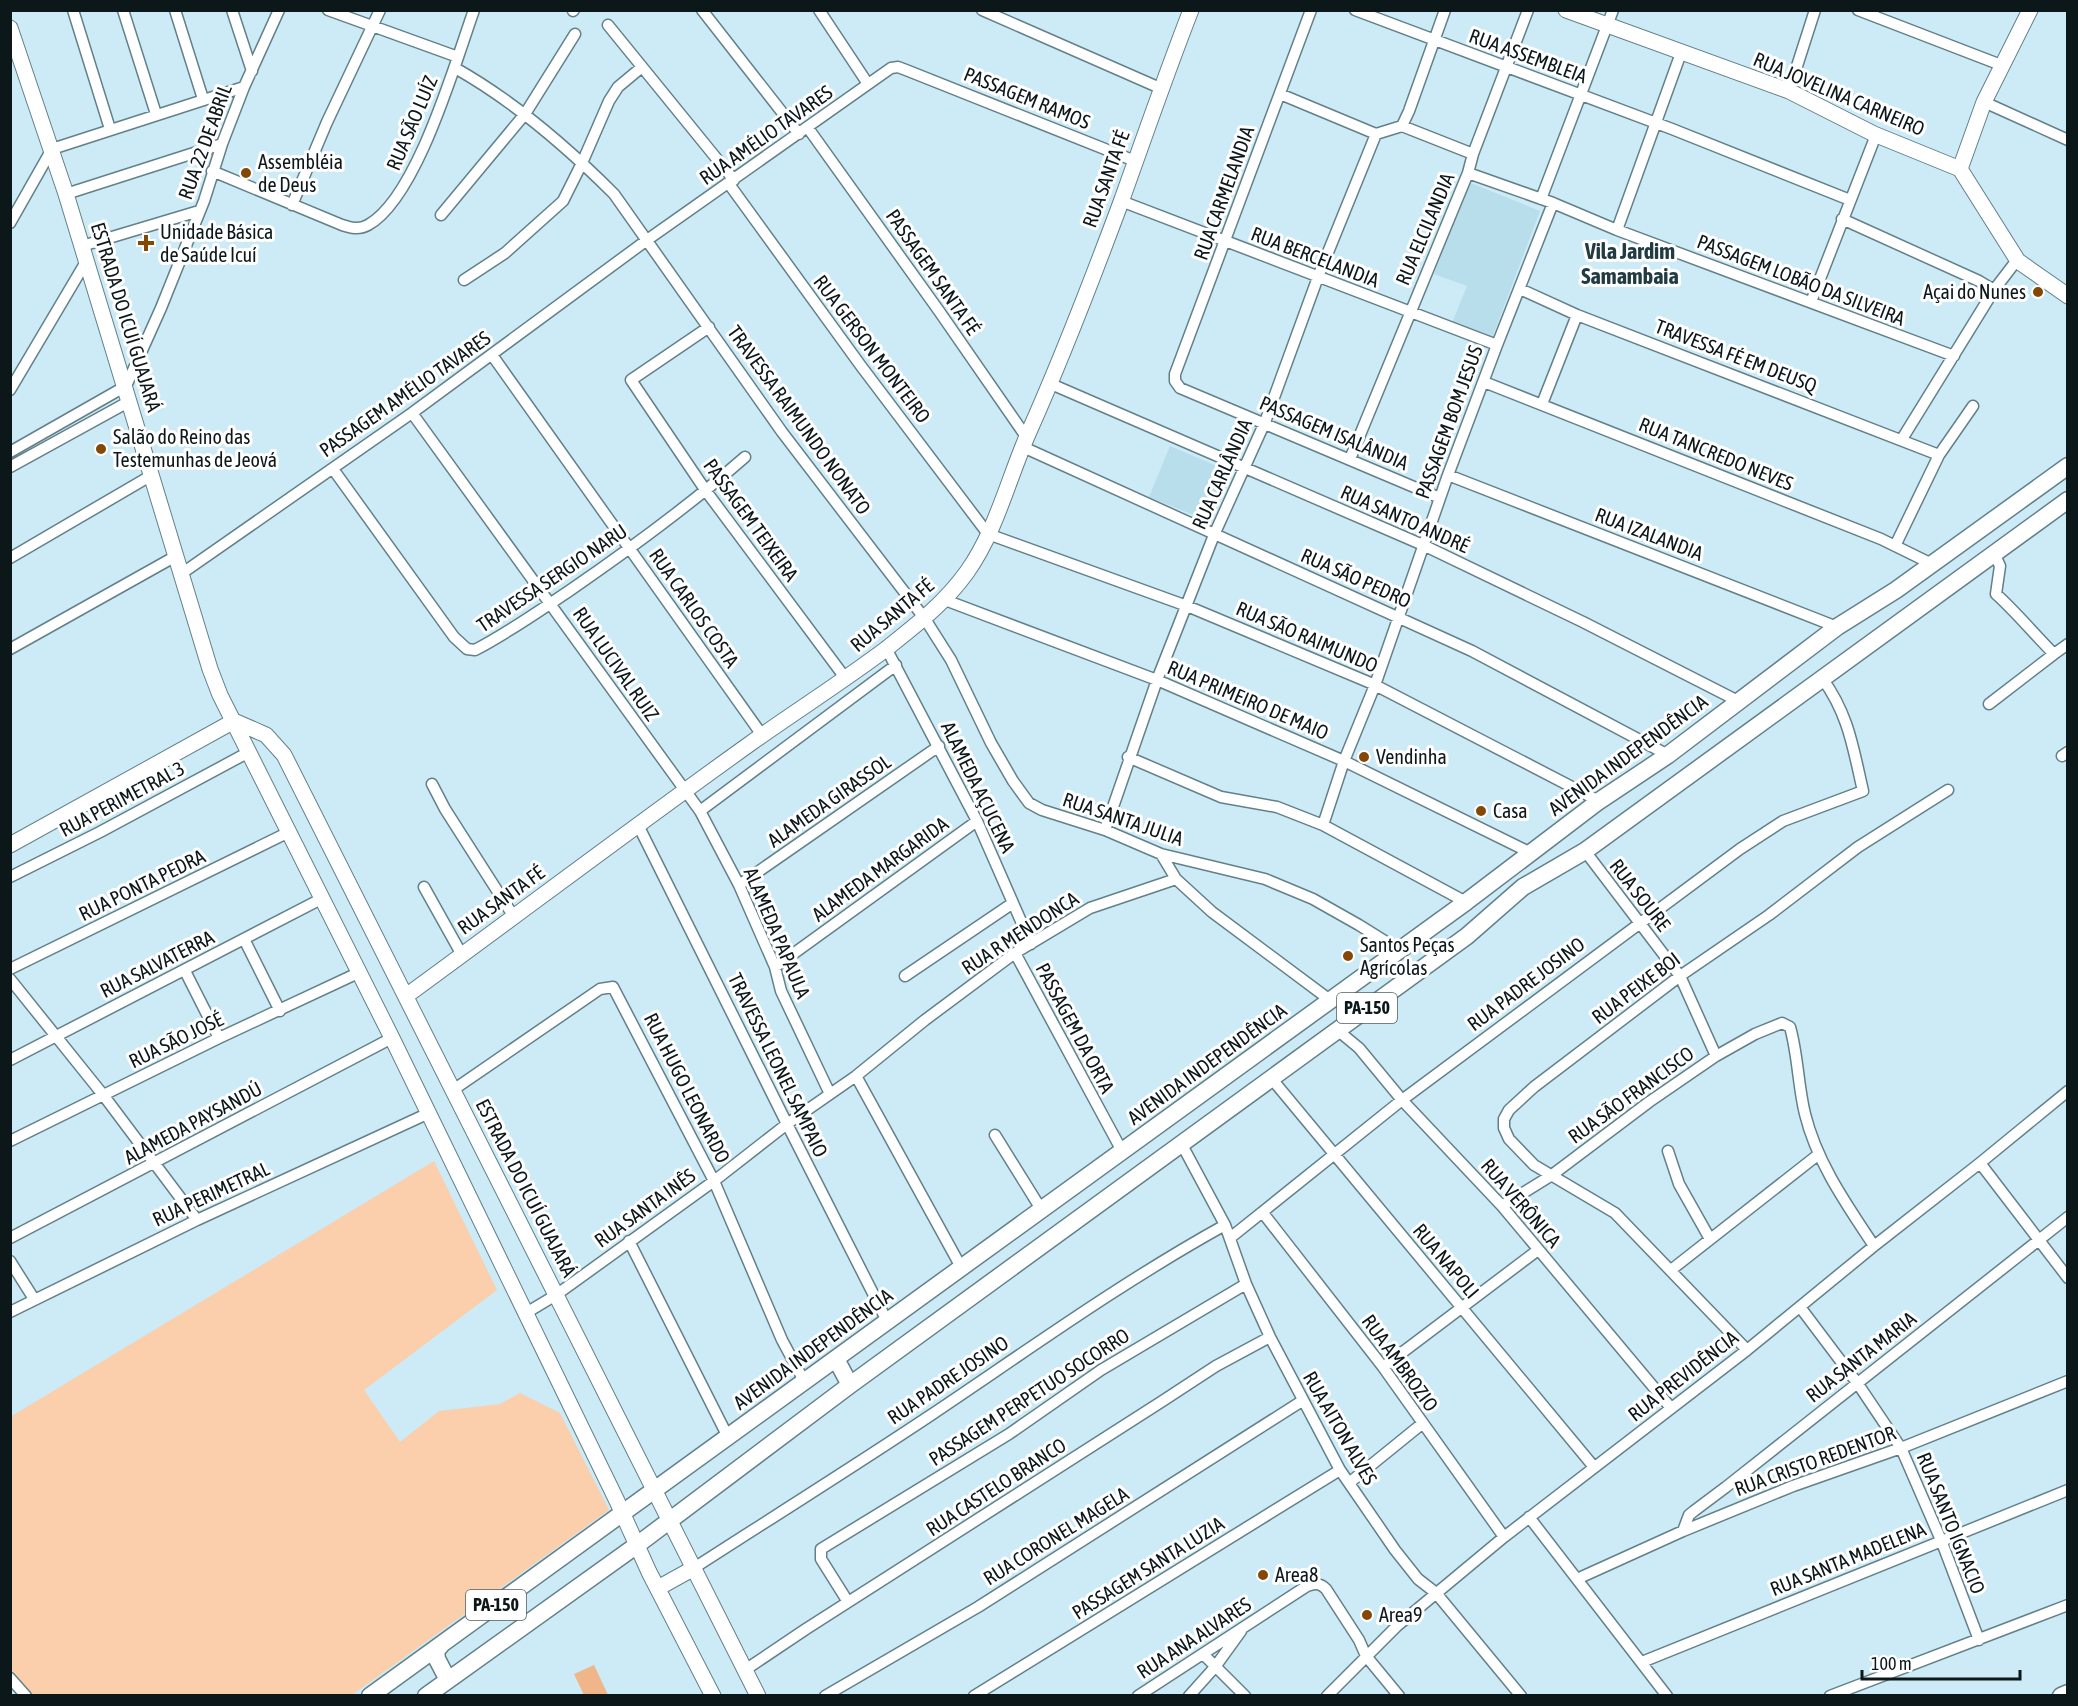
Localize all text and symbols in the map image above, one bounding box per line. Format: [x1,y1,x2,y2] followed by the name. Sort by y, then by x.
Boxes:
[1466,24,1590,88] street label: RUA ASSEMBLEIA
[1750,47,1928,140] street label: RUA JOVELINA CARNEIRO
[961,62,1094,133] street label: PASSAGEM RAMOS
[381,72,442,174] street label: RUA SÃO LUÍZ
[695,80,837,189] street label: RUA AMÉLIO TAVARES
[173,81,236,202] street label: RUA 22 DE ABRIL
[1189,123,1258,263] street label: RUA CARMELANDIA
[1077,127,1134,230] street label: RUA SANTA FÉ
[258,150,343,196] place label: Assembléia de Deus
[239,166,253,180] marker: Assembléia de Deus
[1391,169,1459,288] street label: RUA ELCILANDIA
[882,205,985,339] street label: PASSAGEM SANTA FÉ
[87,219,166,415] street label: ESTRADA DO ICUÍ GUAJARÁ
[160,220,273,266] place label: Unidade Básica de Saúde Icuí
[1248,222,1383,292] street label: RUA BERCELANDIA
[1694,229,1908,330] street label: PASSAGEM LOBÃO DA SILVEIRA
[137,234,155,252] marker: Unidade Básica de Saúde Icuí
[1581,238,1679,289] district label: Vila Jardim Samambaia
[809,270,935,427] street label: RUA GERSON MONTEIRO
[1923,280,2026,303] place label: Açai do Nunes
[2031,285,2045,299] marker: Açai do Nunes
[1652,314,1821,397] street label: TRAVESSA FÉ EM DEUSQ
[723,321,876,519] street label: TRAVESSA RAIMUNDO NONATO
[315,326,495,461] street label: PASSAGEM AMÉLIO TAVARES
[1410,342,1487,502] street label: PASSAGEM BOM JESUS
[1256,391,1412,474] street label: PASSAGEM ISALÂNDIA
[1636,412,1797,495] street label: RUA TANCREDO NEVES
[1187,415,1256,533] street label: RUA CARLÂNDIA
[113,425,277,471] place label: Salão do Reino das Testemunhas de Jeová
[94,442,108,456] marker: Salão do Reino das Testemunhas de Jeová
[699,454,804,585] street label: PASSAGEM TEIXEIRA
[1337,480,1474,557] street label: RUA SANTO ANDRÉ
[1592,502,1707,565] street label: RUA IZALANDIA
[472,519,631,636] street label: TRAVESSA SERGIO NARU
[1298,543,1415,612] street label: RUA SÃO PEDRO
[645,544,744,672] street label: RUA CARLOS COSTA
[845,573,938,656] street label: RUA SANTA FÉ
[1233,596,1382,677] street label: RUA SÃO RAIMUNDO
[569,602,664,725] street label: RUA LUCIVAL RUIZ
[1164,655,1332,744] street label: RUA PRIMEIRO DE MAIO
[1544,689,1712,820] street label: AVENIDA INDEPENDÊNCIA
[937,718,1020,856] street label: ALAMEDA AÇUCENA
[1376,745,1447,768] place label: Vendinha
[763,750,895,852] street label: ALAMEDA GIRASSOL
[1357,750,1371,764] marker: Vendinha
[55,756,188,841] street label: RUA PERIMETRAL 3
[1060,787,1187,850] street label: RUA SANTA JULIA
[1493,799,1528,822] place label: Casa
[1474,804,1488,818] marker: Casa
[807,811,952,926] street label: ALAMEDA MARGARIDA
[75,844,209,925] street label: RUA PONTA PEDRA
[1605,854,1676,936] street label: RUA SOURE
[453,860,549,939] street label: RUA SANTA FÉ
[740,864,815,1002] street label: ALAMEDA PAPAULA
[957,886,1082,979] street label: RUA R MENDONCA
[96,925,218,1002] street label: RUA SALVATERRA
[1463,932,1589,1035] street label: RUA PADRE JOSINO
[1360,933,1455,979] place label: Santos Peças Agrícolas
[1587,947,1684,1028] street label: RUA PEIXE BOI
[1341,949,1355,963] marker: Santos Peças Agrícolas
[1032,959,1119,1097] street label: PASSAGEM DA ORTA
[724,969,833,1160] street label: TRAVESSA LEONEL SAMPAIO
[1337,993,1397,1023] road number: PA-150
[1123,998,1291,1129] street label: AVENIDA INDEPENDÊNCIA
[125,1007,227,1072] street label: RUA SÃO JOSÉ
[640,1009,735,1167] street label: RUA HUGO LEONARDO
[1564,1041,1698,1148] street label: RUA SÃO FRANCISCO
[120,1077,266,1169] street label: ALAMEDA PAYSANDÚ
[472,1095,581,1281] street label: ESTRADA DO ICUÍ GUAJARÁ
[1477,1154,1566,1252] street label: RUA VERÔNICA
[149,1156,273,1231] street label: RUA PERIMETRAL
[590,1163,699,1252] street label: RUA SANTA INÊS
[1409,1219,1484,1303] street label: RUA NAPOLI
[729,1283,897,1414] street label: AVENIDA INDEPENDÊNCIA
[1801,1306,1920,1407] street label: RUA SANTA MARIA
[1358,1310,1443,1416] street label: RUA AMBROZIO
[924,1323,1133,1470] street label: PASSAGEM PERPETUO SOCORRO
[1623,1325,1742,1426] street label: RUA PREVIDÊNCIA
[883,1331,1012,1428] street label: RUA PADRE JOSINO
[1299,1367,1382,1488] street label: RUA AITON ALVES
[1731,1421,1899,1500] street label: RUA CRISTO REDENTOR
[922,1433,1070,1540] street label: RUA CASTELO BRANCO
[1913,1449,1990,1597] street label: RUA SANTO IGNACIO
[979,1482,1133,1590] street label: RUA CORONEL MAGELA
[1068,1511,1228,1624] street label: PASSAGEM SANTA LUZIA
[1767,1517,1929,1600] street label: RUA SANTA MADELENA
[1275,1563,1318,1586] place label: Area8
[1256,1568,1270,1582] marker: Area8
[466,1590,526,1620] road number: PA-150
[1133,1592,1255,1683] street label: RUA ANA ALVARES
[1379,1603,1422,1626] place label: Area9
[1360,1608,1374,1622] marker: Area9
[1862,1643,2020,1681] scale bar
[1871,1653,1912,1674] text: 100 m

